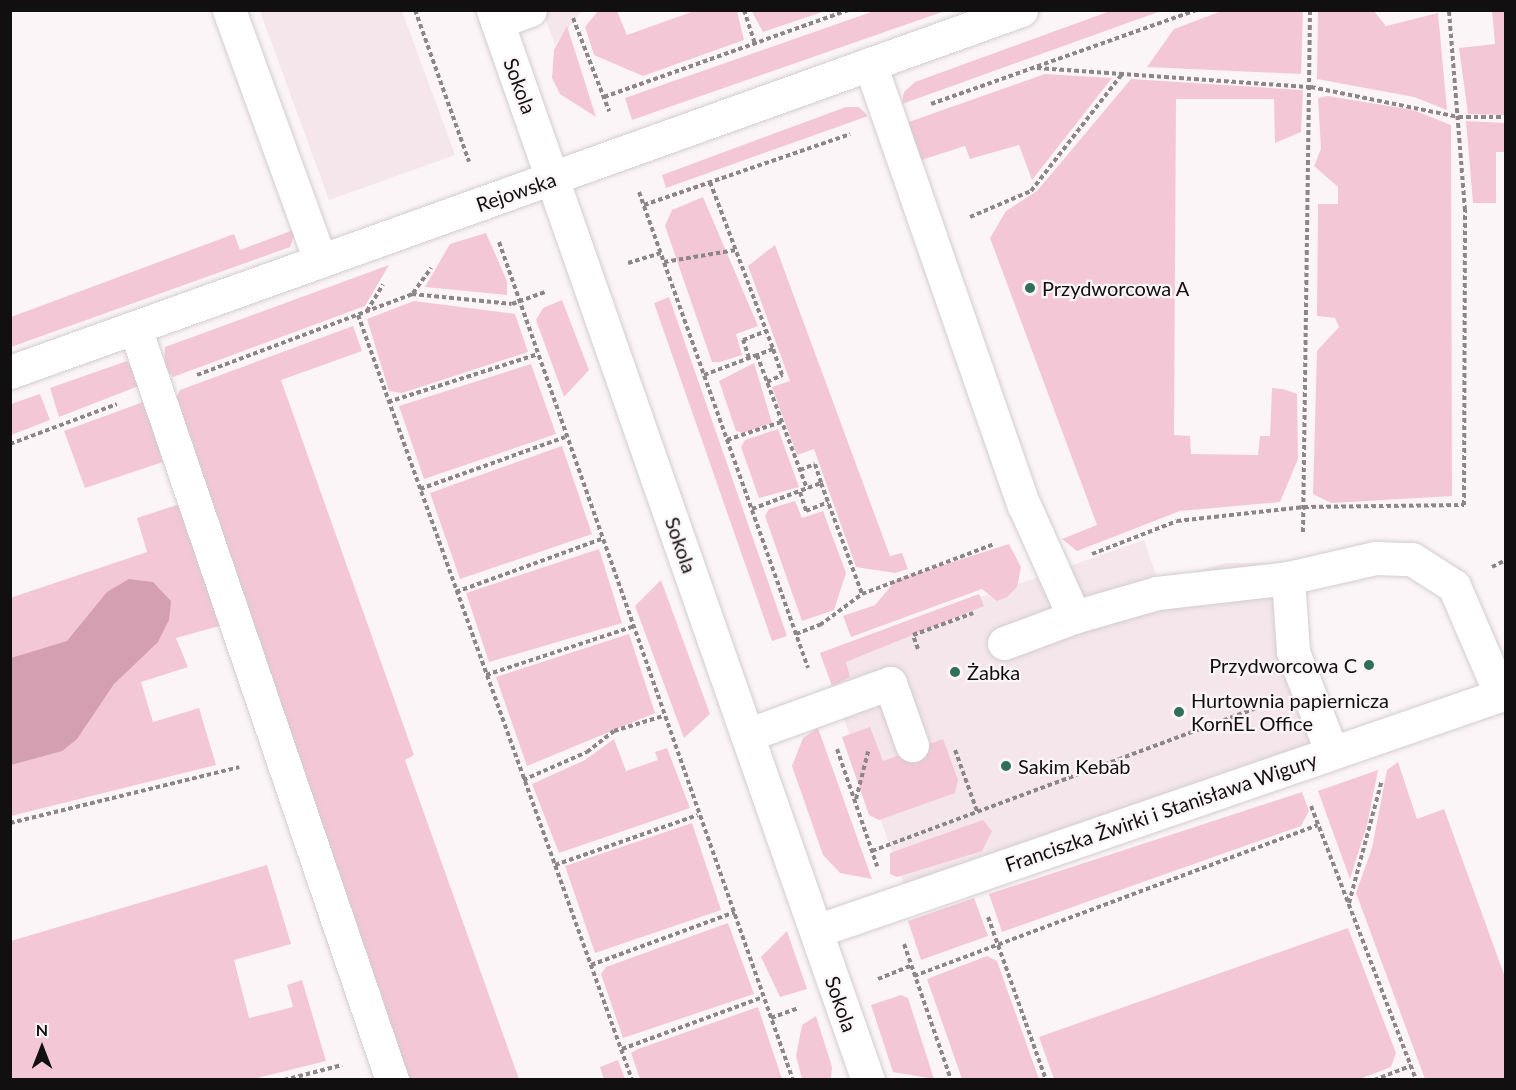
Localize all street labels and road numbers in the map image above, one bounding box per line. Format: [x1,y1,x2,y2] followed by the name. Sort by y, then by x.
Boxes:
[499,55,541,117] street label: Sokola
[473,167,559,217] street label: Rejowska
[660,514,702,576] street label: Sokola
[1002,747,1320,877] street label: Franciszka Żwirki i Stanisława Wigury
[820,973,862,1035] street label: Sokola

